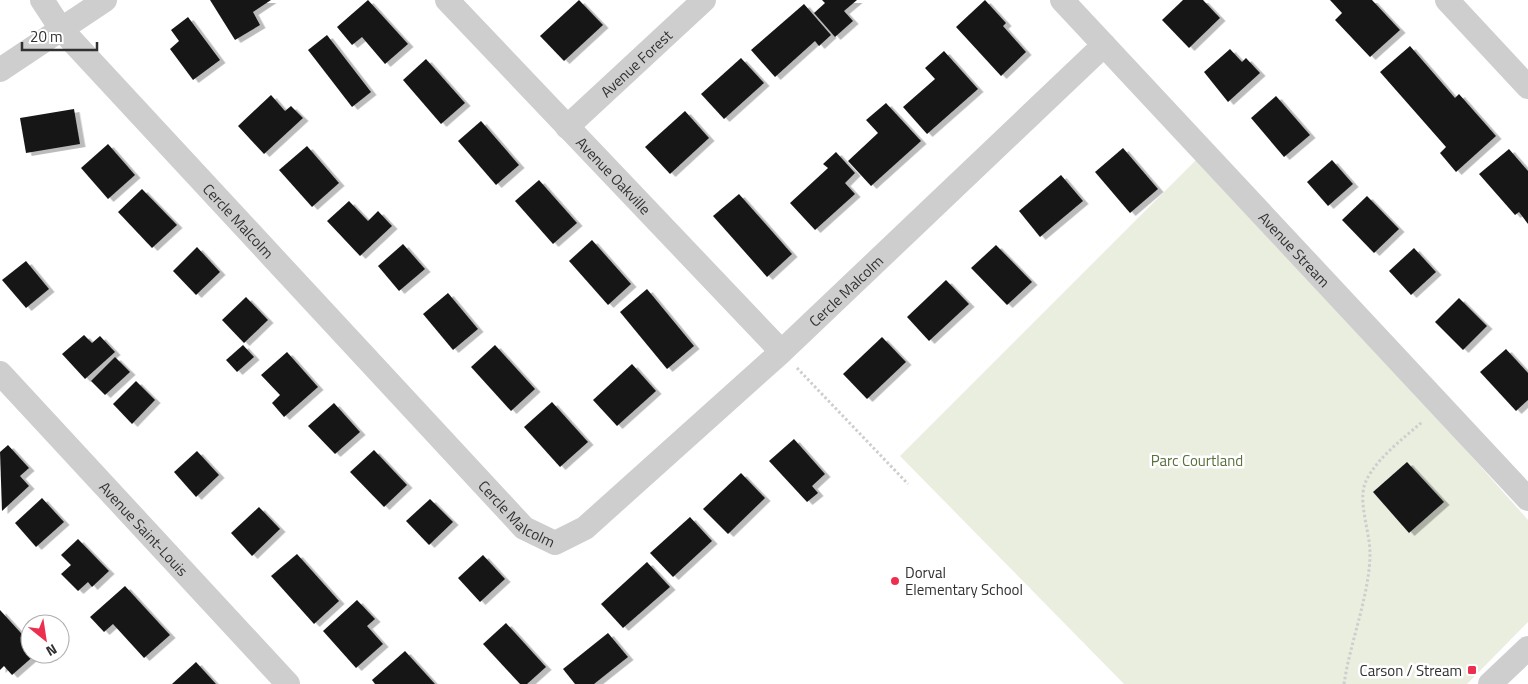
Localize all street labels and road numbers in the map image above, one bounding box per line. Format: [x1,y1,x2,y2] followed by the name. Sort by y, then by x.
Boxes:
[595,23,678,102] street label: Avenue Forest
[571,131,657,219] street label: Avenue Oakville
[198,178,280,263] street label: Cercle Malcolm
[1254,206,1336,292] street label: Avenue Stream
[803,249,888,332] street label: Cercle Malcolm
[473,475,559,553] street label: Cercle Malcolm
[94,476,194,581] street label: Avenue Saint-Louis

